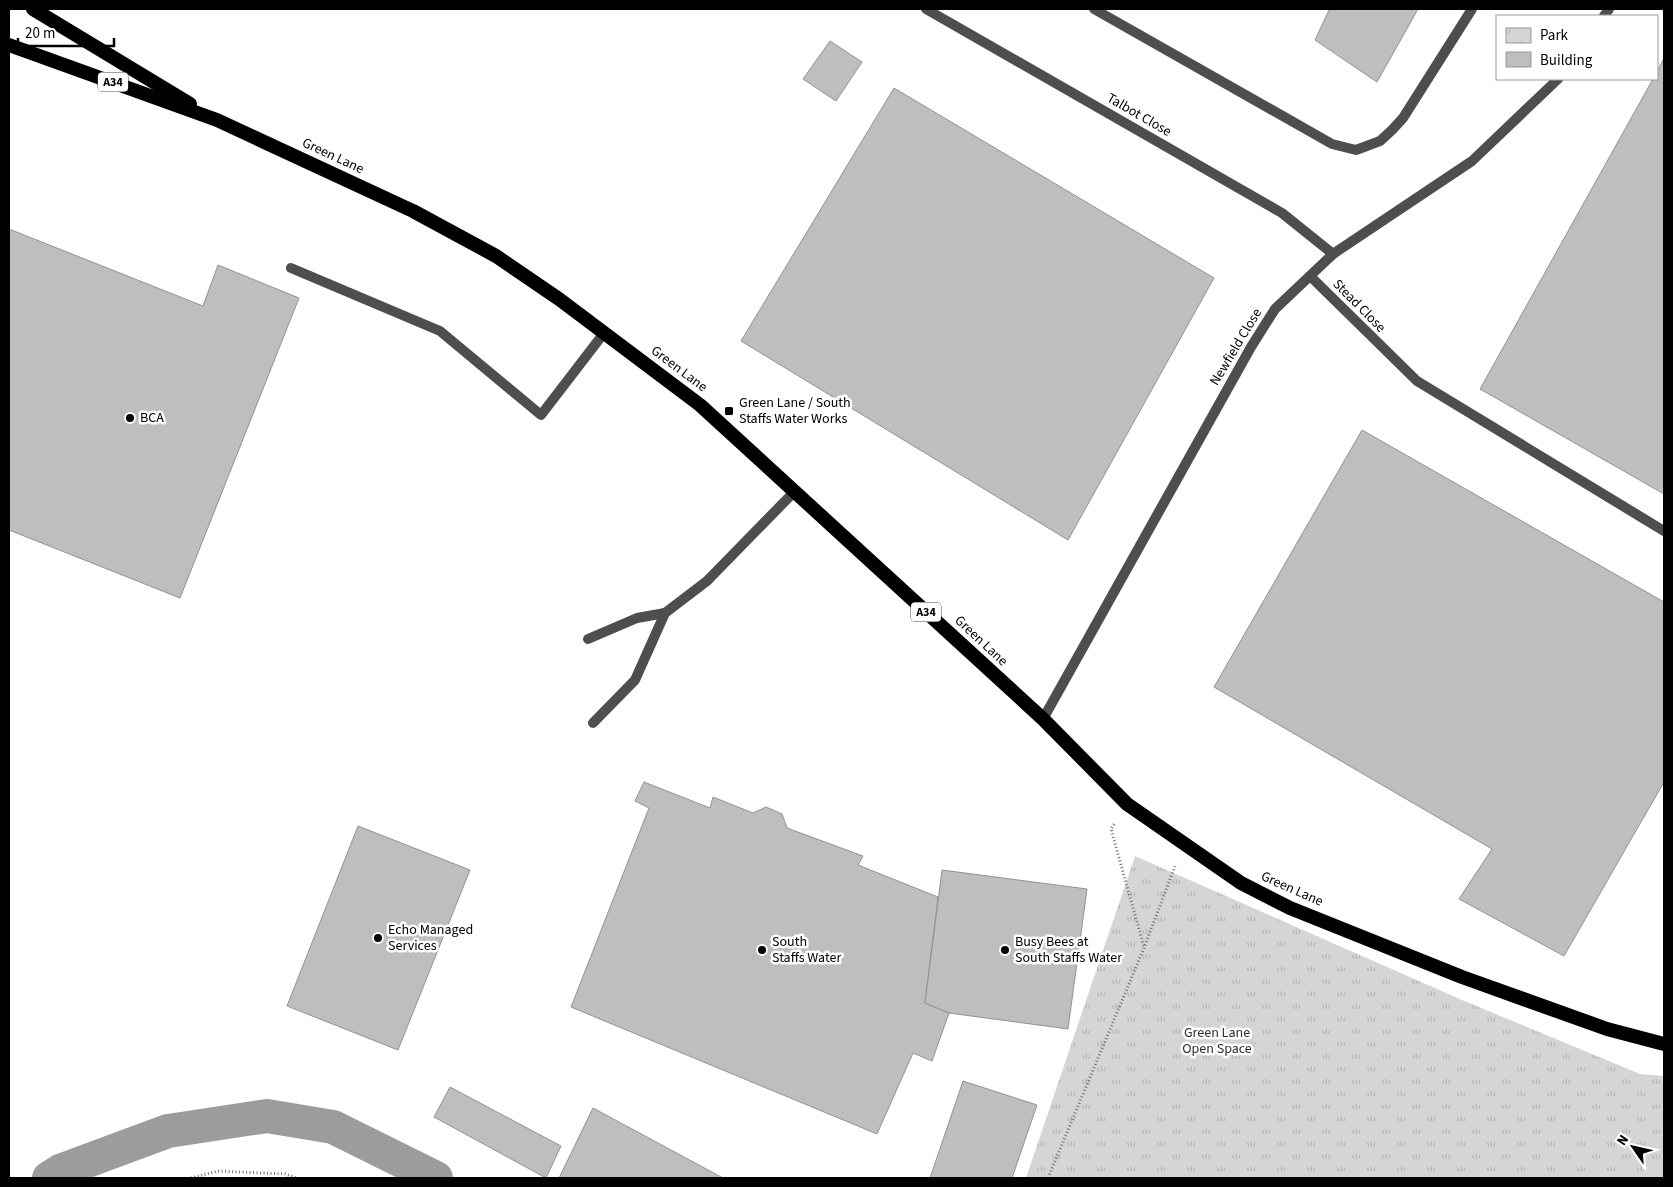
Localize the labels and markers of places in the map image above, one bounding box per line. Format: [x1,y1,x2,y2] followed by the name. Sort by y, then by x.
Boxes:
[739,393,851,429] place label: Green Lane / South Staffs Water Works
[723,405,735,417] marker: Green Lane / South Staffs Water Works
[140,408,164,428] place label: BCA
[124,412,136,424] marker: BCA
[388,920,473,956] place label: Echo Managed Services
[372,932,384,944] marker: Echo Managed Services
[772,932,841,968] place label: South Staffs Water
[1015,932,1122,968] place label: Busy Bees at South Staffs Water
[756,944,768,956] marker: South Staffs Water
[999,944,1011,956] marker: Busy Bees at South Staffs Water

